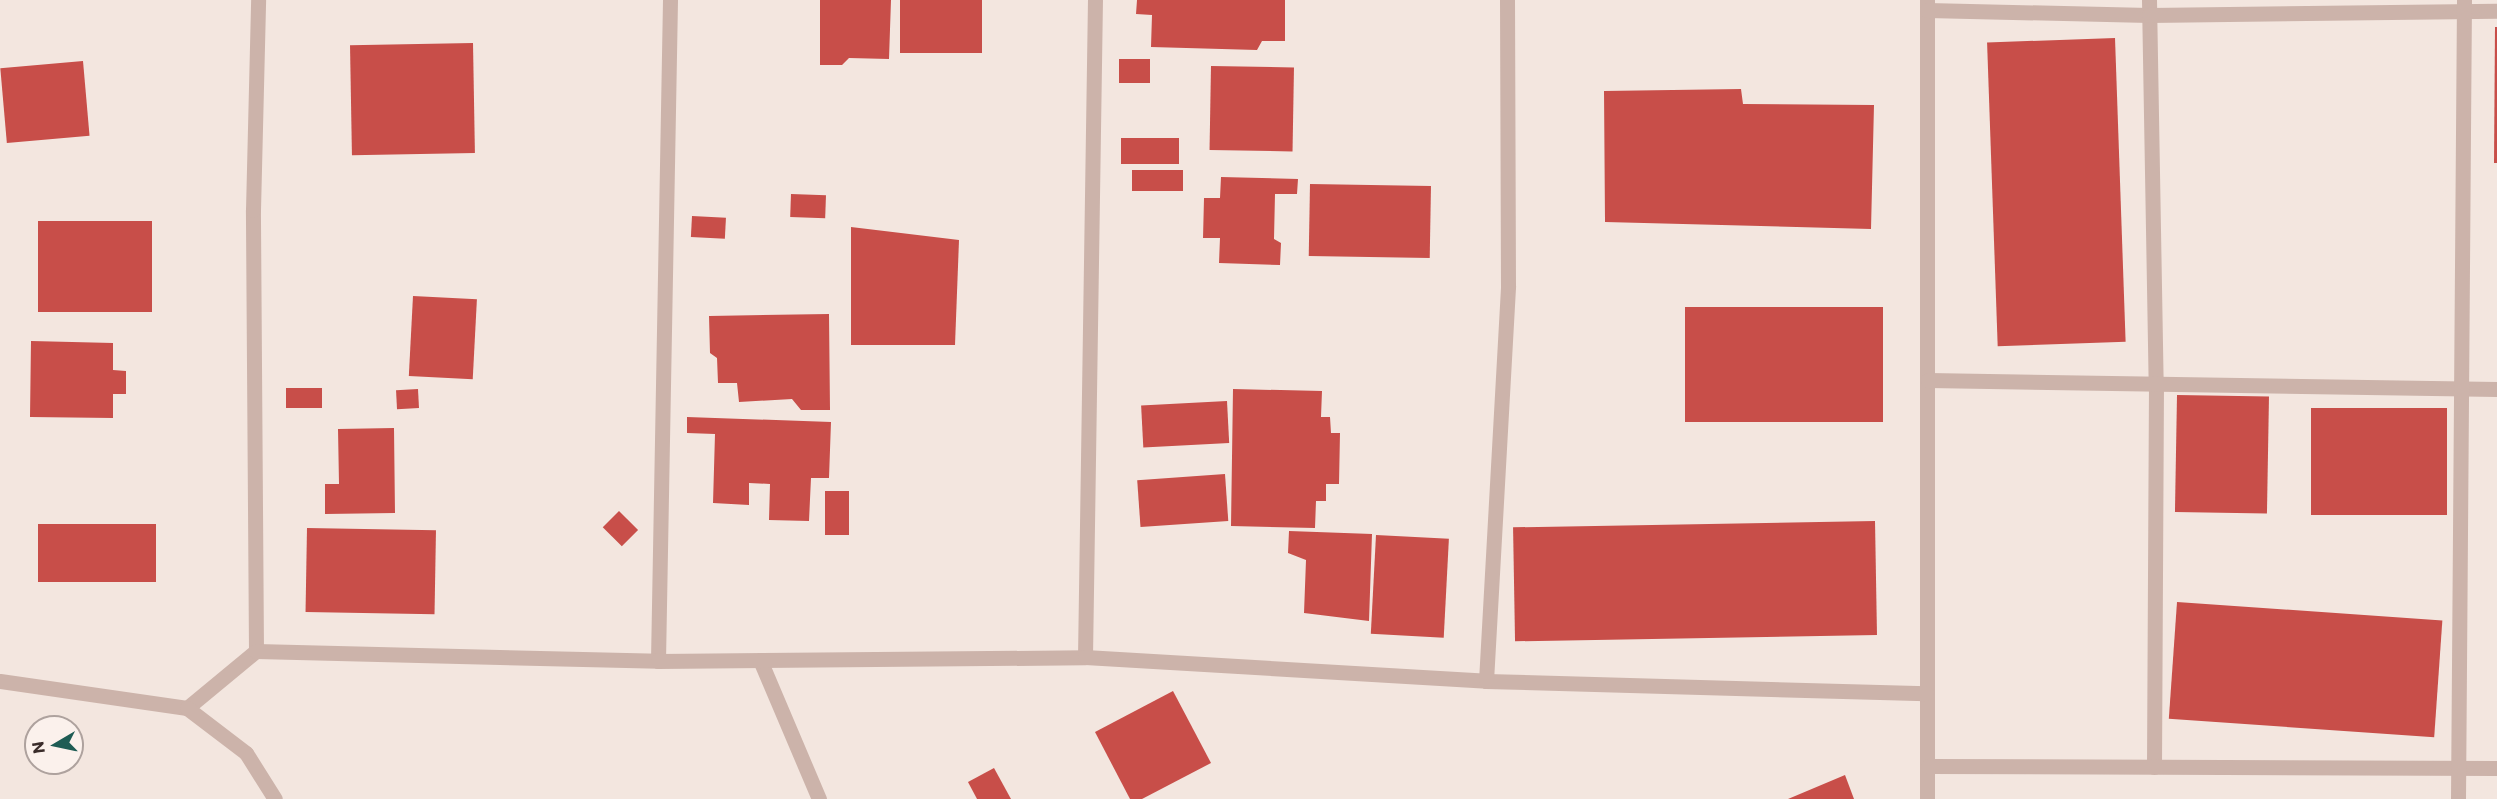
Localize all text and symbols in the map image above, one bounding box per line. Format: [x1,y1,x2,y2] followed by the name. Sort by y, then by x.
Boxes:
[24,715,84,775] north arrow
[27,740,48,755] text: N

